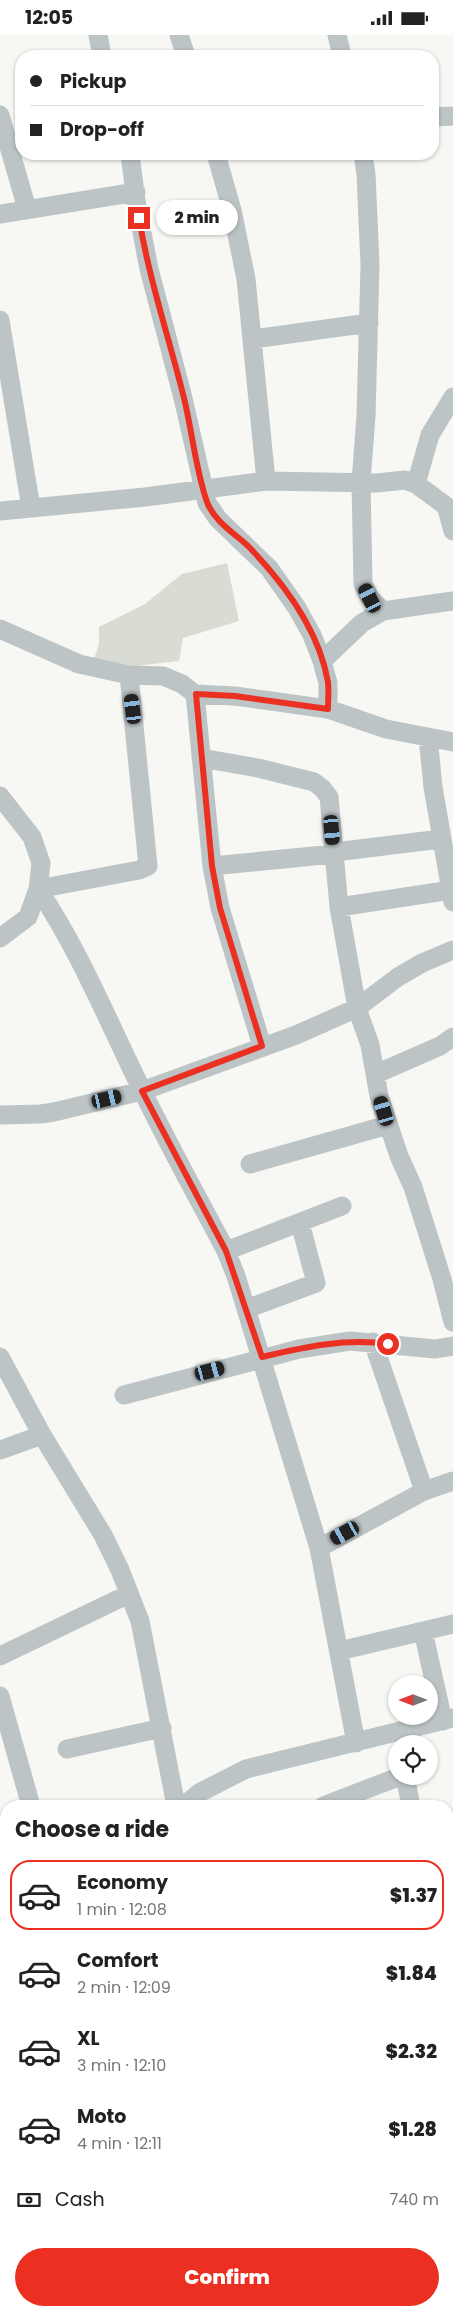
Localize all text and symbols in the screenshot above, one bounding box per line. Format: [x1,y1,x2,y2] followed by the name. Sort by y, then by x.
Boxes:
[25,4,73,31] text: 12:05
[60,68,126,95] text: Pickup
[60,116,144,143] text: Drop-off
[156,201,239,235] callout: 2 min
[174,206,220,229] text: 2 min
[128,207,150,229] route end
[356,581,383,615] car
[123,693,142,725] car
[323,814,340,846] car
[90,1088,123,1110] car
[372,1094,395,1128] car
[377,1333,399,1355] route start
[193,1360,226,1382] car
[328,1519,361,1547] car
[388,1675,438,1725] north arrow
[388,1675,438,1785] map controls
[388,1735,438,1785] button: locate
[15,1814,169,1845] text: Choose a ride
[77,1869,168,1896] text: Economy
[17,1873,62,1918] icon: car
[390,1882,437,1909] text: $1.37
[77,1898,167,1921] text: 1 min · 12:08
[77,1947,159,1974] text: Comfort
[17,1951,62,1996] icon: car
[386,1960,437,1987] text: $1.84
[77,1976,171,1999] text: 2 min · 12:09
[77,2025,100,2052] text: XL
[17,2029,62,2074] icon: car
[386,2038,437,2065] text: $2.32
[77,2054,166,2077] text: 3 min · 12:10
[77,2103,126,2130] text: Moto
[17,2107,62,2152] icon: car
[388,2116,437,2143] text: $1.28
[77,2132,162,2155] text: 4 min · 12:11
[15,2186,43,2214] icon: cash
[55,2186,105,2213] text: Cash
[389,2188,439,2211] text: 740 m
[15,2248,439,2306] button: Confirm

